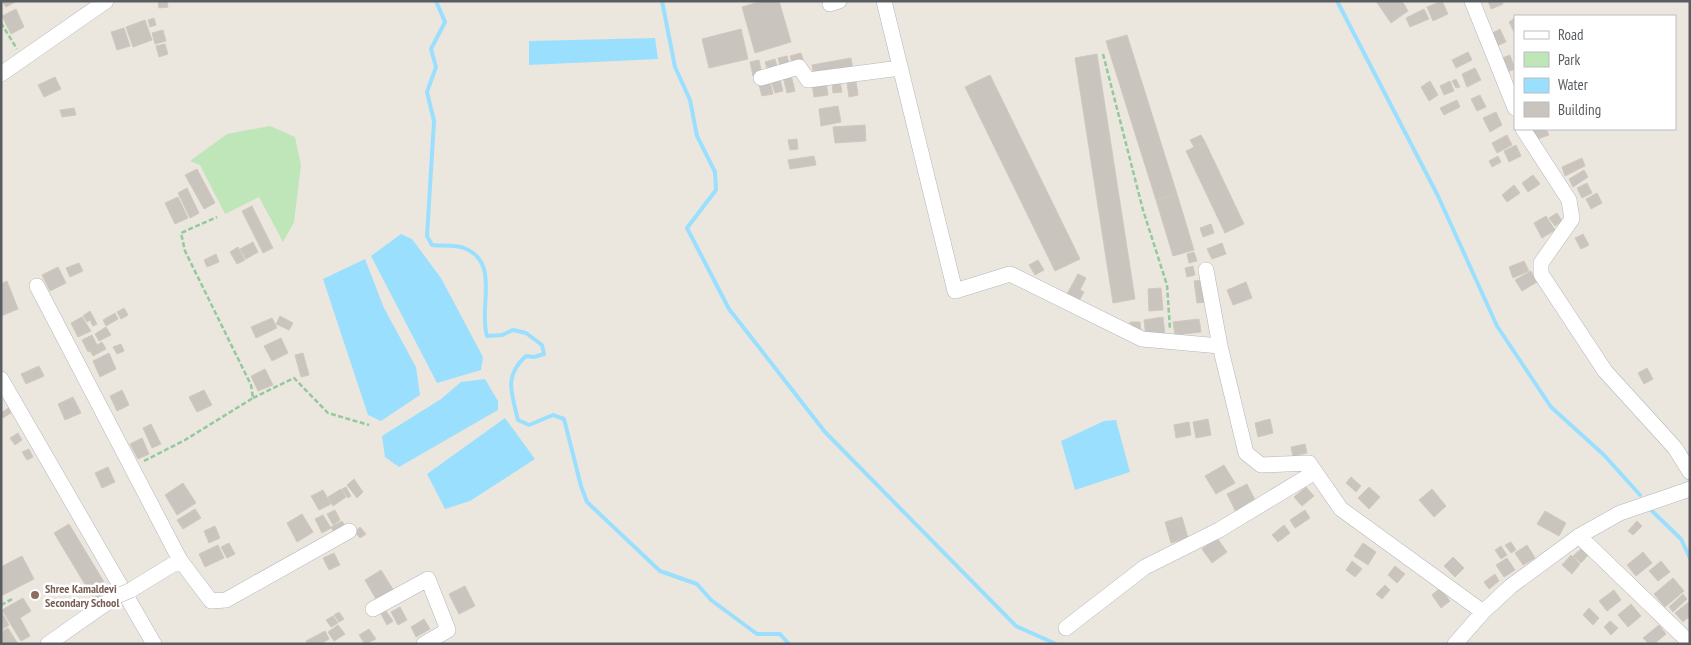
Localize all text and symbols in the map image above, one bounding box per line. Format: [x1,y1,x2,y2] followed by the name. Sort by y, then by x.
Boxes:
[1514,15,1676,130] legend
[1558,25,1584,44] text: Road
[1558,50,1580,69] text: Park
[1558,75,1589,94] text: Water
[1558,100,1601,119] text: Building
[45,581,119,610] place label: Shree Kamaldevi Secondary School
[29,589,41,601] marker: Shree Kamaldevi Secondary School

